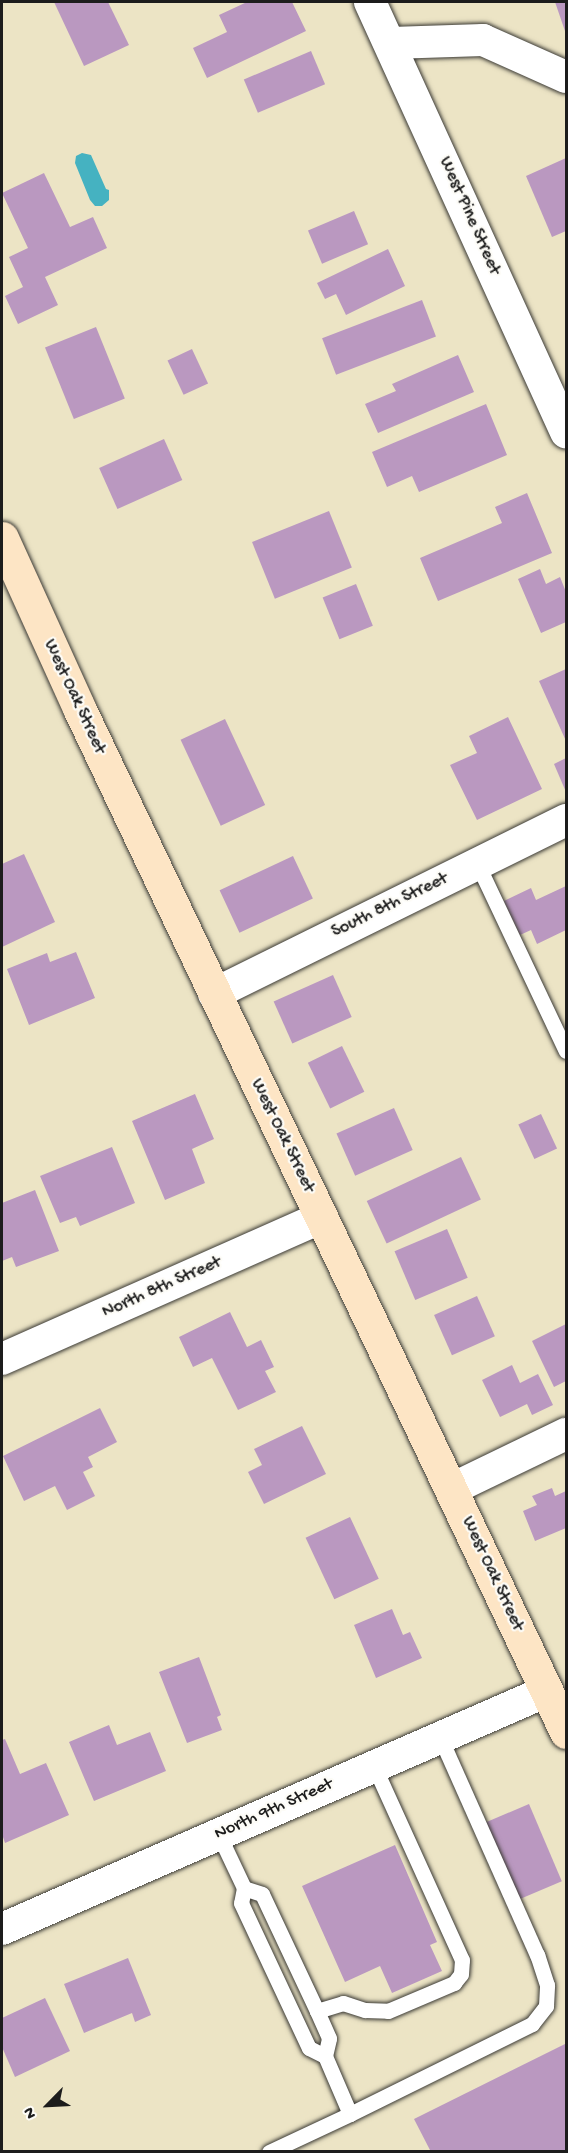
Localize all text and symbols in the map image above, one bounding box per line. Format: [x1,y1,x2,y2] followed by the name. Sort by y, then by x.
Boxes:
[433,154,505,278] street label: West Pine Street
[38,636,110,758] street label: West Oak Street
[328,869,452,943] street label: South 8th Street
[245,1076,319,1196] street label: West Oak Street
[99,1252,225,1324] street label: North 8th Street
[456,1513,528,1635] street label: West Oak Street
[212,1774,336,1846] street label: North 9th Street
[18,2075,78,2135] north arrow
[20,2104,42,2121] text: N

